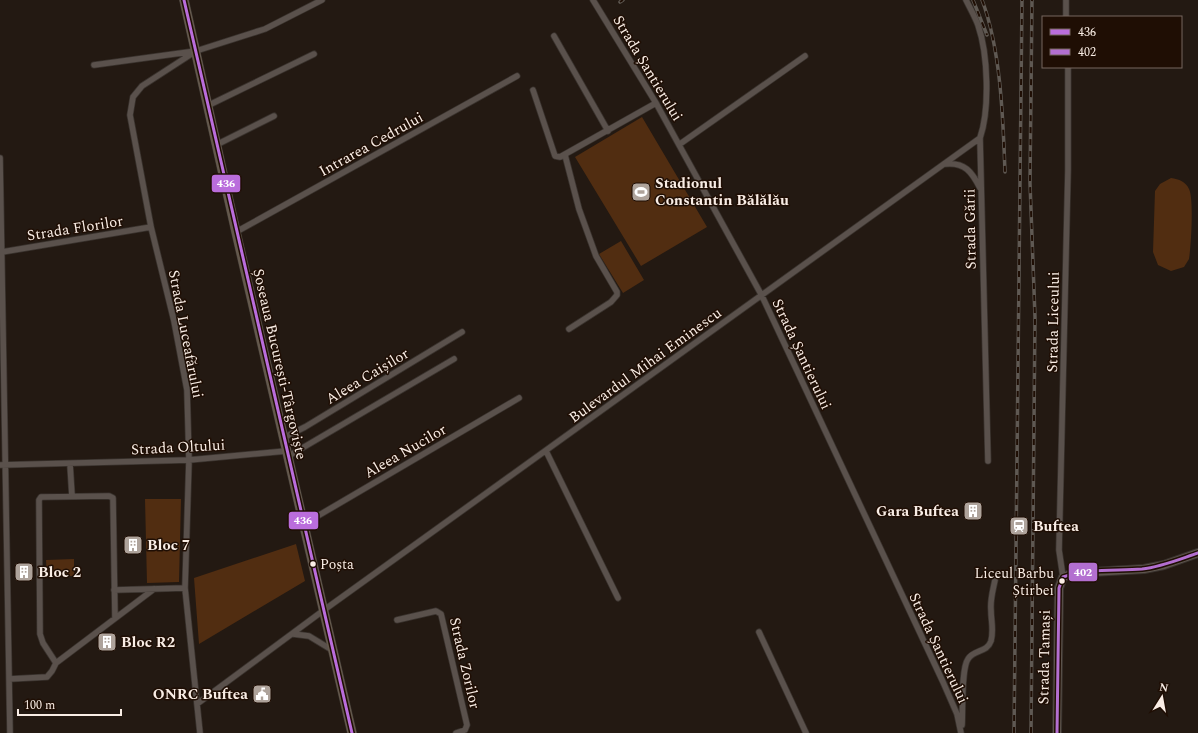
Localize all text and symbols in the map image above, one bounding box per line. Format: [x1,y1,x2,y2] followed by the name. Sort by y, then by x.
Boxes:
[607,11,688,126] street label: Strada Șantierului
[1042,16,1182,68] legend
[1078,23,1096,42] text: 436
[1078,43,1096,62] text: 402
[315,106,428,183] street label: Intrarea Cedrului
[655,172,789,212] place label: Stadionul Constantin Bălălău
[211,174,241,193] line badge: 436
[217,175,235,192] text: 436
[630,181,652,203] sports icon: Stadionul Constantin Bălălău
[958,188,983,270] street label: Strada Gării
[25,210,125,247] street label: Strada Florilor
[246,266,313,462] street label: Șoseaua București-Târgoviște
[162,268,209,400] street label: Strada Luceafărului
[1041,271,1066,373] street label: Strada Liceului
[766,295,837,413] street label: Strada Șantierului
[564,302,727,429] street label: Bulevardul Mihai Eminescu
[321,342,413,410] street label: Aleea Caișilor
[360,418,451,484] street label: Aleea Nucilor
[130,434,226,461] street label: Strada Oltului
[876,500,959,523] place label: Gara Buftea
[962,500,984,522] building icon: Gara Buftea
[288,511,319,530] line badge: 436
[294,512,312,529] text: 436
[1008,515,1030,537] station icon: Buftea
[1033,515,1079,538] place label: Buftea
[122,534,144,556] building icon: Bloc 7
[147,534,190,557] place label: Bloc 7
[320,554,354,575] place label: Poșta
[308,559,318,569] marker: Poșta
[13,561,35,583] building icon: Bloc 2
[38,561,81,584] place label: Bloc 2
[1068,562,1098,582] line badge: 402
[975,563,1054,601] place label: Liceul Barbu Știrbei
[1074,564,1092,581] text: 402
[1057,576,1067,586] marker: Liceul Barbu Știrbei
[903,589,974,707] street label: Strada Șantierului
[1032,609,1057,705] street label: Strada Tamași
[443,615,486,711] street label: Strada Zorilor
[96,631,118,653] building icon: Bloc R2
[121,631,175,654] place label: Bloc R2
[1142,677,1182,717] north arrow
[1158,678,1170,697] text: N
[153,683,248,706] place label: ONRC Buftea
[251,683,273,705] public building icon: ONRC Buftea
[18,691,121,717] scale bar
[24,696,55,715] text: 100 m

